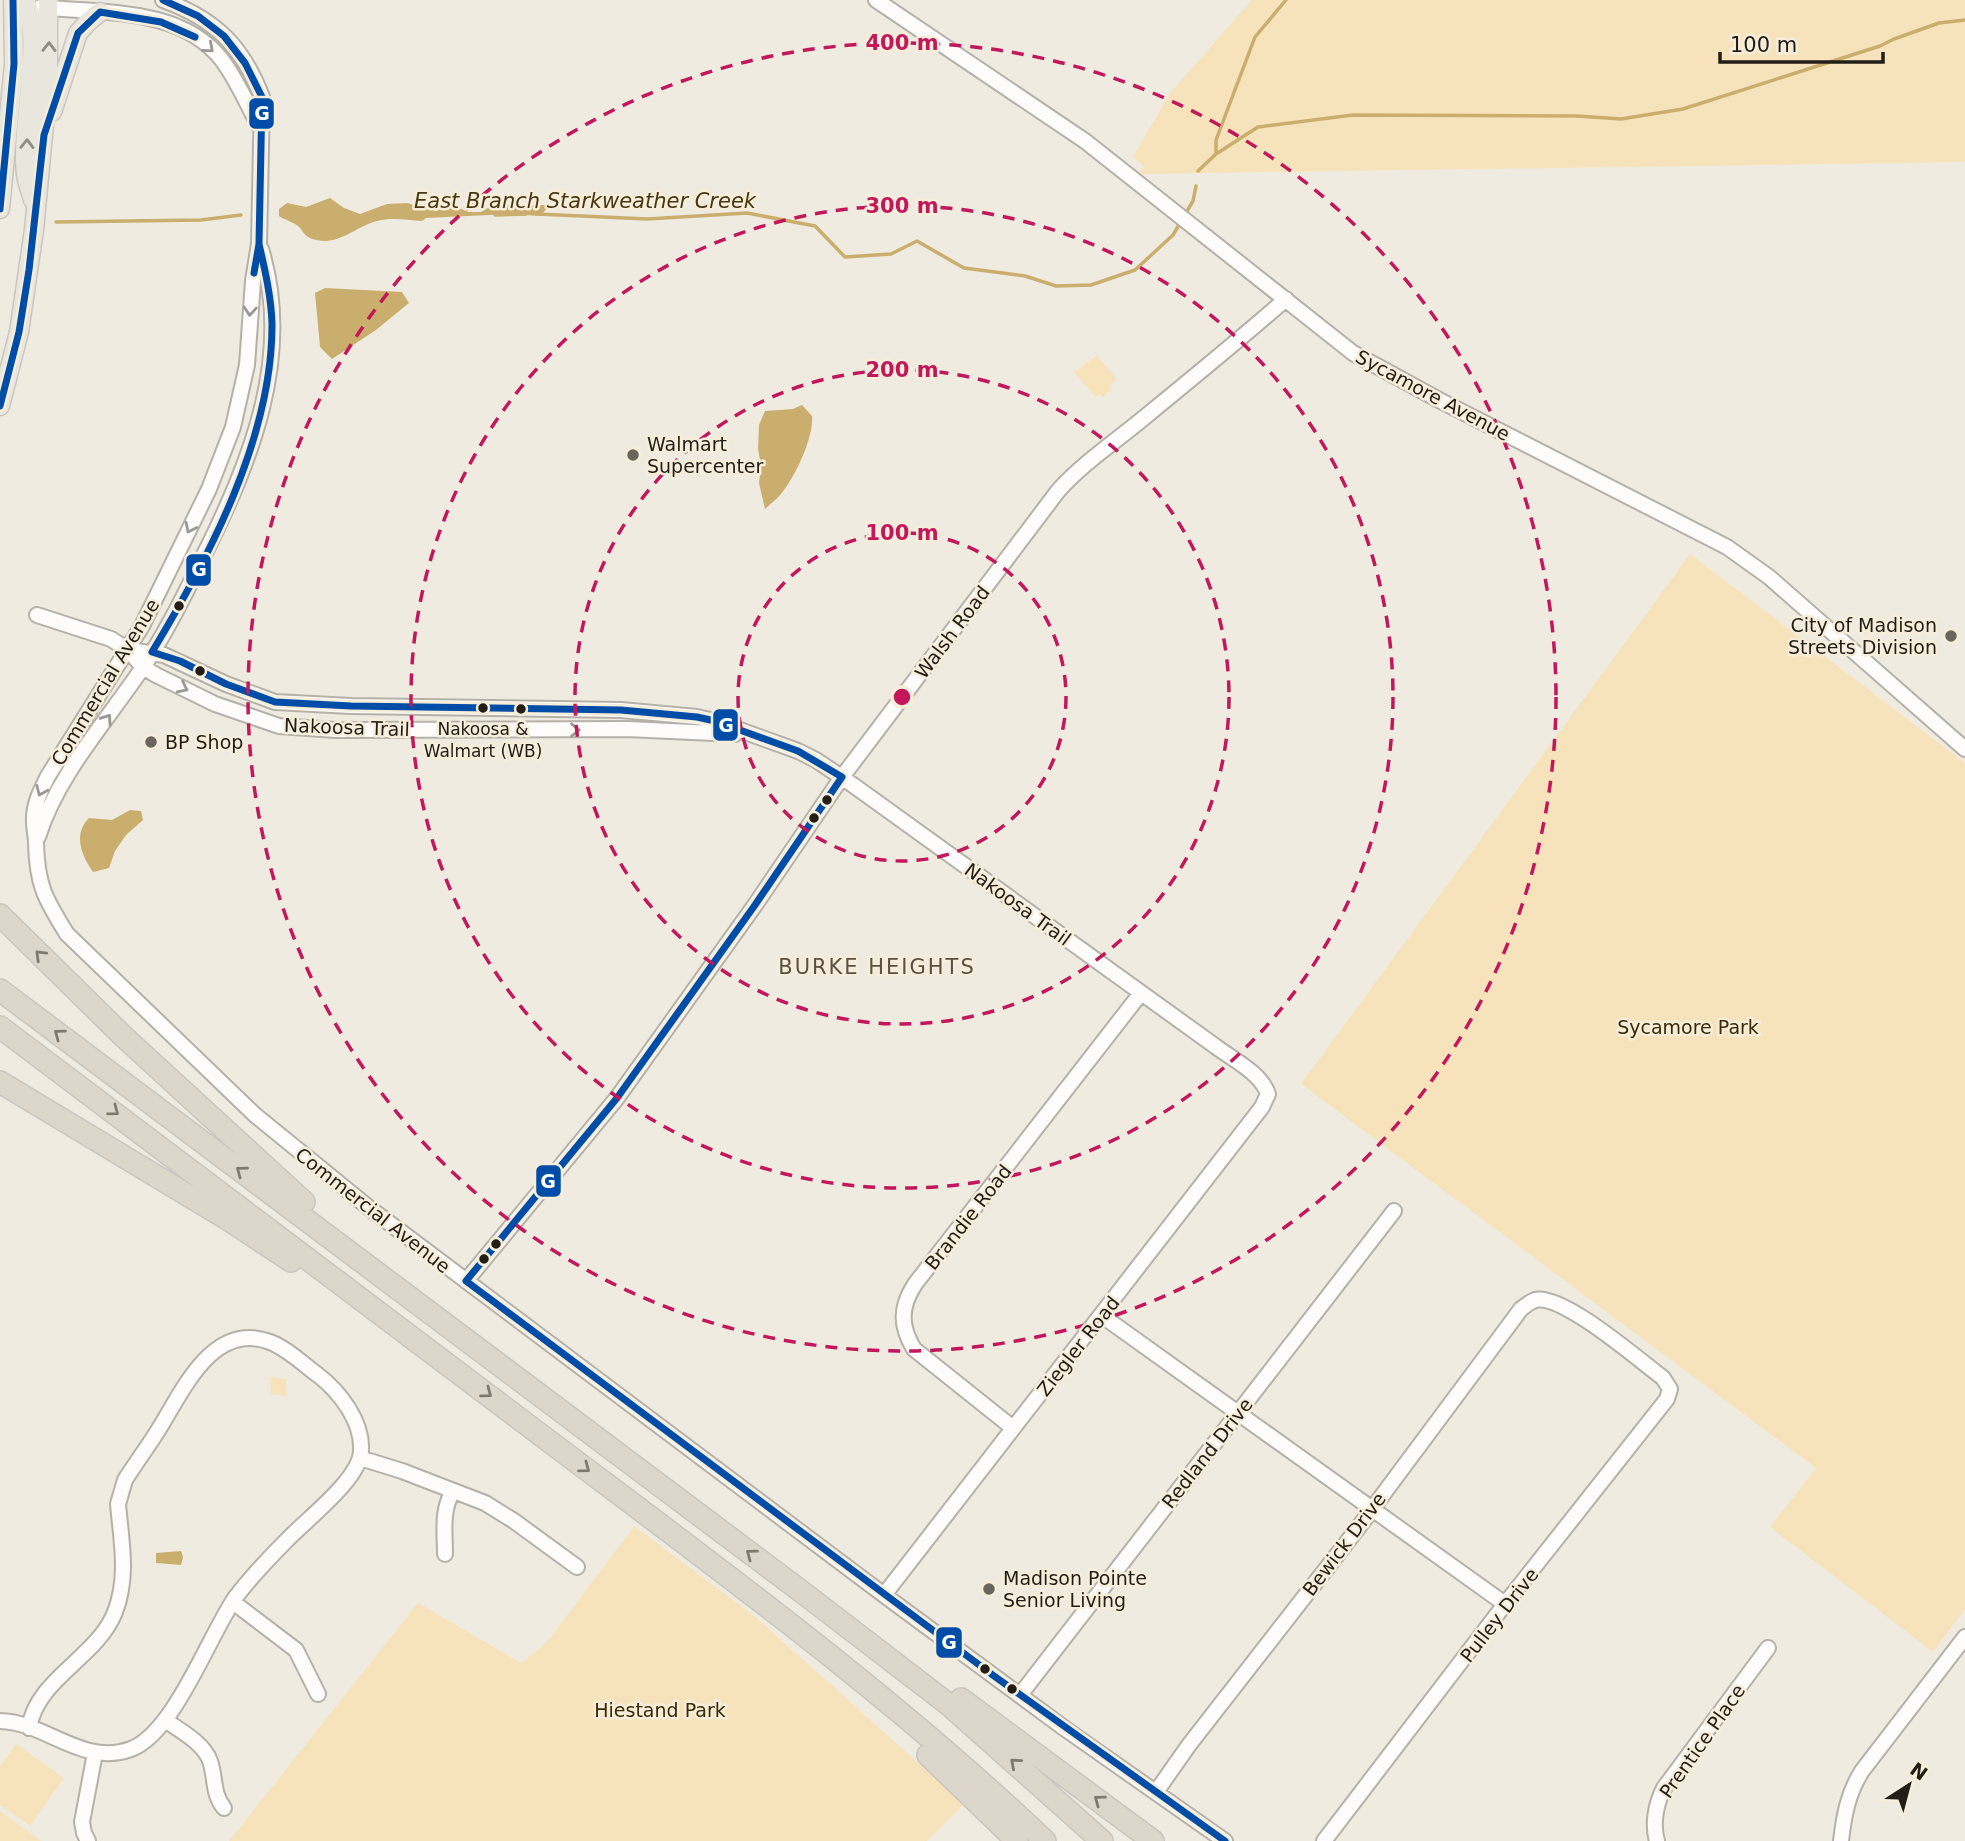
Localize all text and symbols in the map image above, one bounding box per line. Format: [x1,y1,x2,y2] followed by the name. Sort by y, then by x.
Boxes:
[1720,21,1883,65] scale bar
[865,31,939,55] text: 400 m
[1730,33,1797,57] text: 100 m
[201,40,214,52] one-way arrow
[41,41,56,52] one-way arrow
[248,97,275,130] line badge: G
[254,102,270,124] text: G
[19,138,35,148] one-way arrow
[414,189,757,213] water label: East Branch Starkweather Creek
[865,194,939,218] text: 300 m
[243,306,258,317] one-way arrow
[1352,345,1514,445] street label: Sycamore Avenue
[865,358,939,382] text: 200 m
[647,433,764,477] place label: Walmart Supercenter
[625,447,641,463] marker: Walmart Supercenter
[184,521,198,533] one-way arrow
[865,521,939,545] text: 100 m
[185,553,212,587] line badge: G
[191,558,207,580] text: G
[910,581,994,683] street label: Walsh Road
[47,595,163,769] street label: Commercial Avenue
[172,599,186,613] unlabelled marker
[1788,614,1937,658] place label: City of Madison Streets Division
[1943,628,1959,644] marker: City of Madison Streets Division
[193,664,207,678] unlabelled marker
[176,680,188,694] one-way arrow
[890,685,914,709] centre of rings
[476,701,490,715] marker: Nakoosa & Walmart (WB)
[514,702,528,716] unlabelled marker
[712,708,739,742] line badge: G
[99,714,112,727] one-way arrow
[284,714,410,740] street label: Nakoosa Trail
[718,714,734,736] text: G
[424,719,542,761] place label: Nakoosa & Walmart (WB)
[570,722,580,738] one-way arrow
[165,731,243,753] place label: BP Shop
[143,734,159,750] marker: BP Shop
[35,784,49,796] one-way arrow
[820,793,834,807] unlabelled marker
[807,811,821,825] unlabelled marker
[961,858,1075,950] street label: Nakoosa Trail
[35,950,48,963] one-way arrow
[778,955,976,979] district label: BURKE HEIGHTS
[1617,1016,1759,1038] park label: Sycamore Park
[54,1030,67,1043] one-way arrow
[106,1103,119,1115] one-way arrow
[291,1143,455,1277] street label: Commercial Avenue
[920,1160,1016,1274] street label: Brandie Road
[535,1164,562,1198] line badge: G
[236,1166,249,1179] one-way arrow
[540,1170,556,1192] text: G
[489,1237,503,1251] unlabelled marker
[477,1252,491,1266] unlabelled marker
[1032,1292,1124,1400] street label: Ziegler Road
[479,1385,492,1398] one-way arrow
[1157,1393,1257,1513] street label: Redland Drive
[578,1460,590,1473] one-way arrow
[1298,1488,1390,1600] street label: Bewick Drive
[747,1549,759,1562] one-way arrow
[1455,1564,1543,1666] street label: Pulley Drive
[1003,1567,1147,1611] place label: Madison Pointe Senior Living
[981,1581,997,1597] marker: Madison Pointe Senior Living
[935,1626,963,1659] line badge: G
[941,1631,957,1653] text: G
[978,1662,992,1676] unlabelled marker
[1655,1680,1749,1802] street label: Prentice Place
[1005,1682,1019,1696] unlabelled marker
[594,1699,726,1721] park label: Hiestand Park
[1874,1750,1944,1820] north arrow
[1906,1758,1932,1785] text: N
[1010,1759,1023,1771] one-way arrow
[1094,1796,1106,1808] one-way arrow

